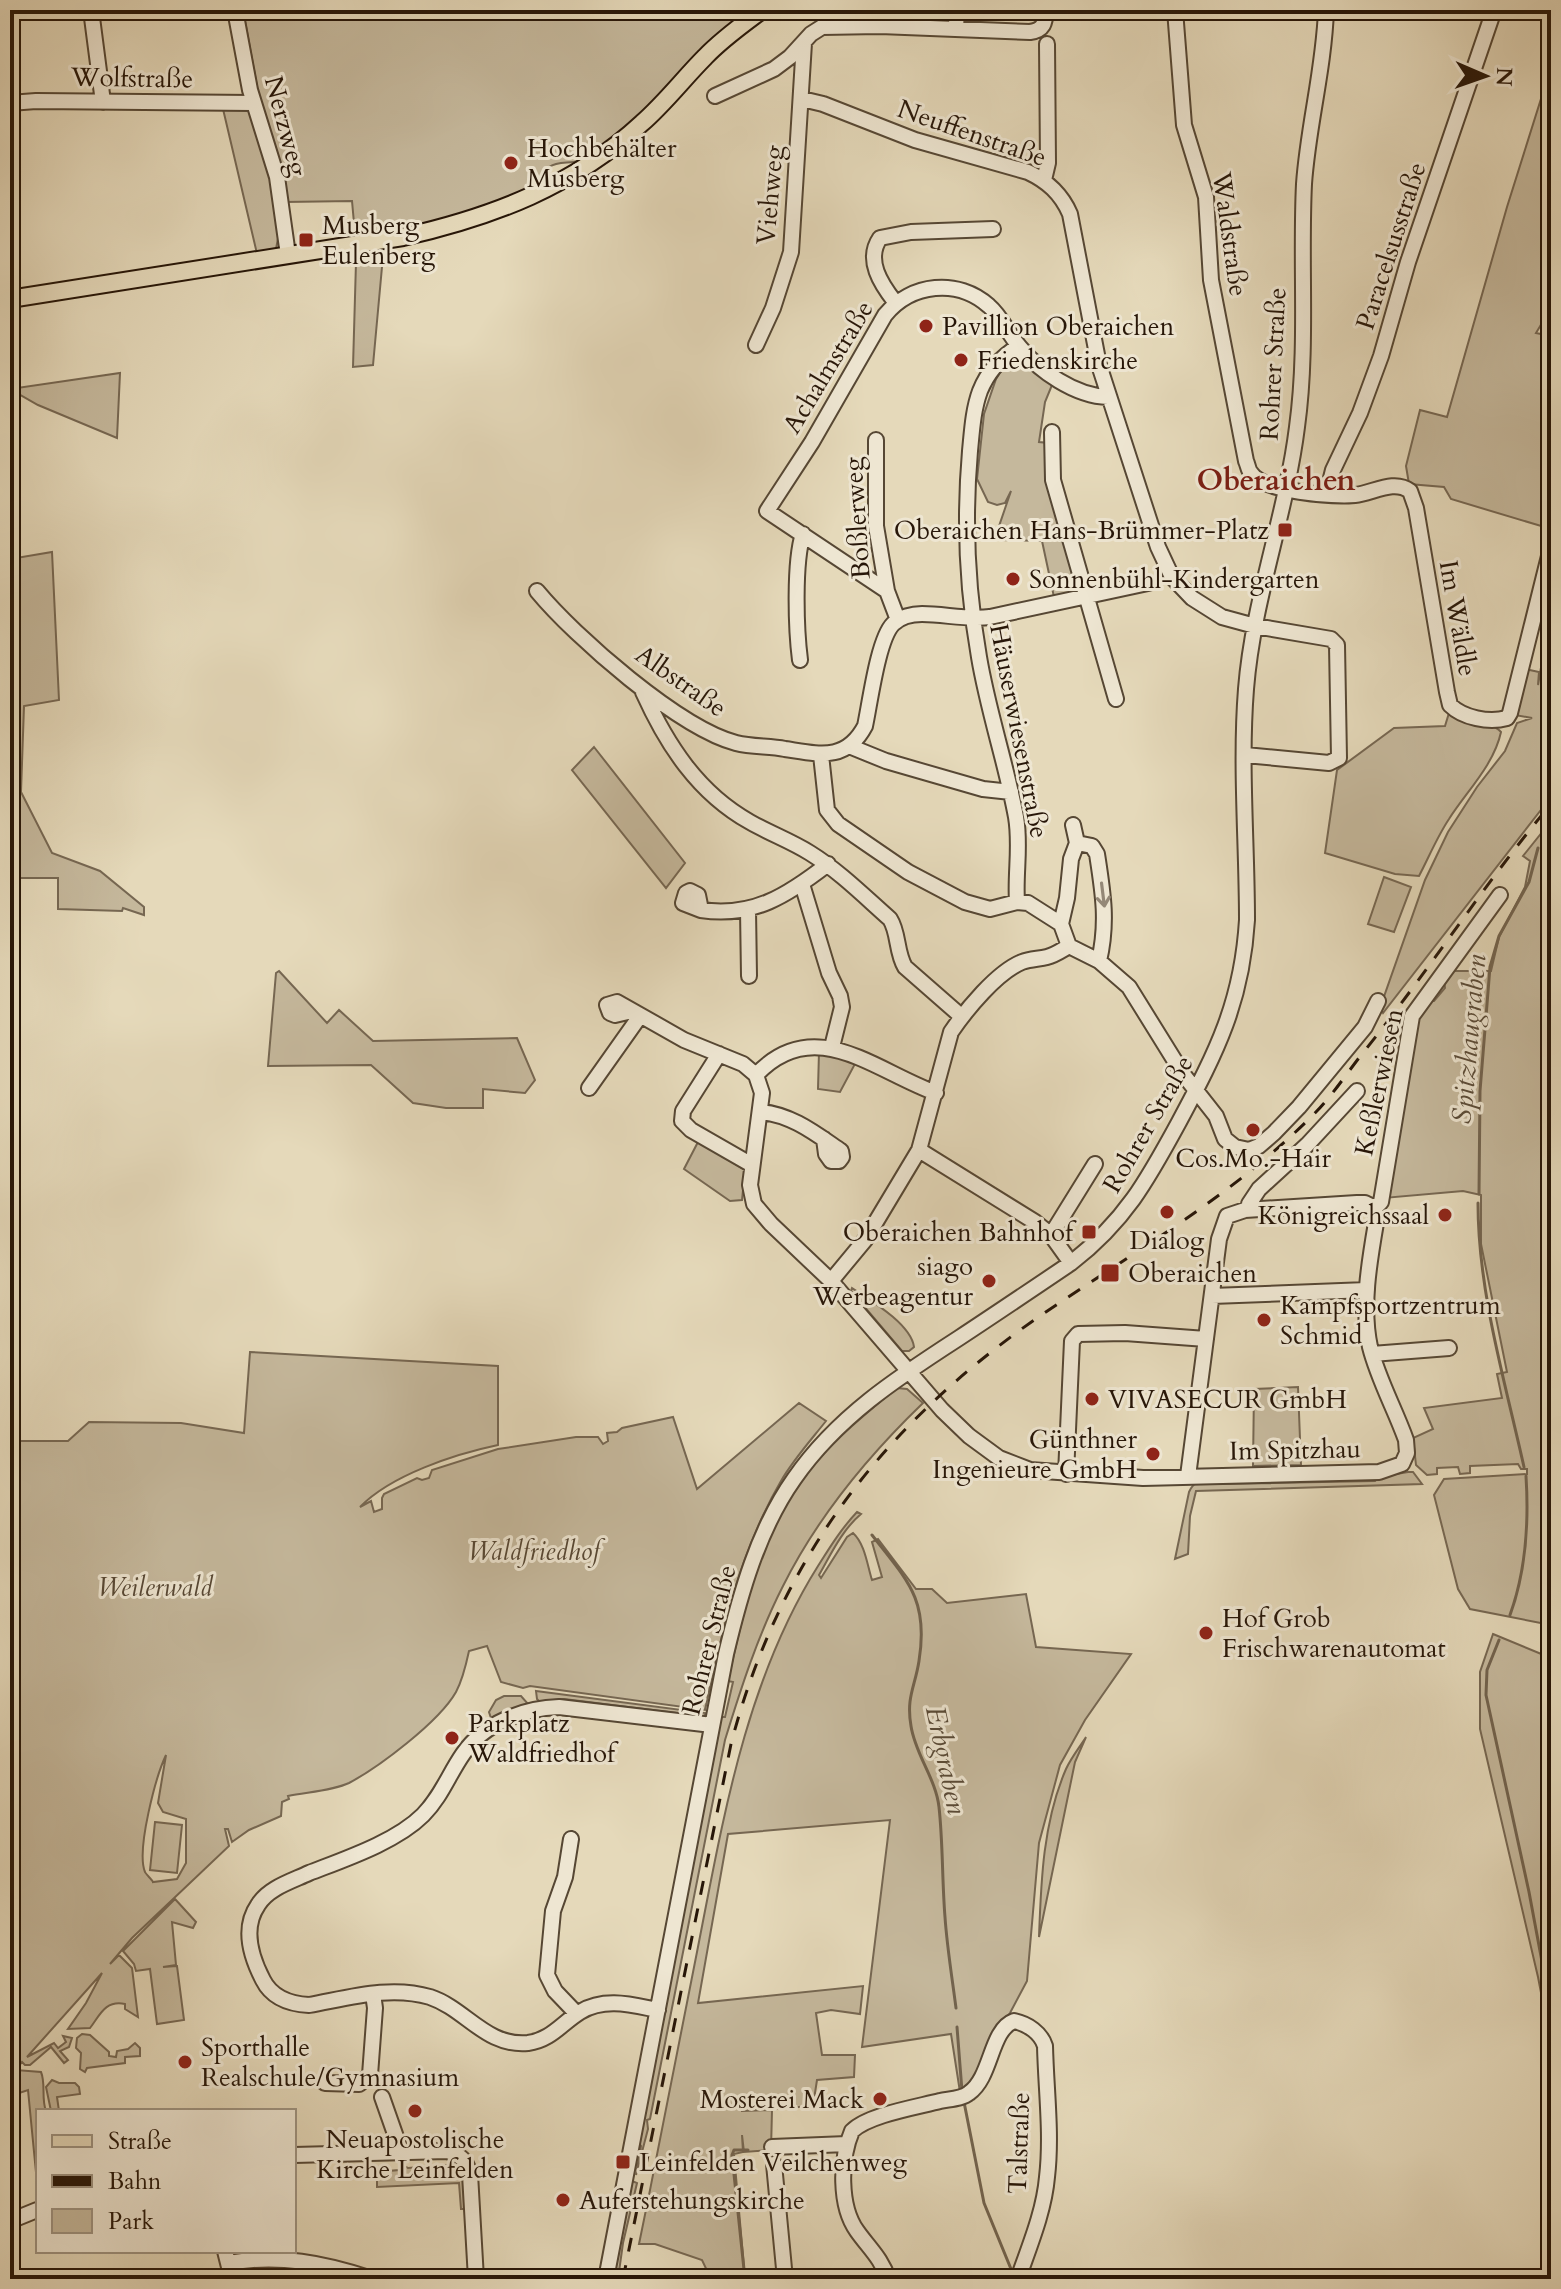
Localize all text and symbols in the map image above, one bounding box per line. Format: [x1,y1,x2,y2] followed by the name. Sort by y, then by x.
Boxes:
[1445,36,1525,116] north arrow
[70,59,193,97] street label: Wolfstraße
[1489,67,1519,87] text: N
[256,72,316,180] street label: Nerzweg
[893,91,1051,175] street label: Neuffenstraße
[527,131,677,196] place label: Hochbehälter Musberg
[748,143,792,246] street label: Viehweg
[502,154,520,172] marker: Hochbehälter Musberg
[1347,158,1435,334] street label: Paracelsusstraße
[1204,169,1256,298] street label: Waldstraße
[322,208,436,273] place label: Musberg Eulenberg
[297,231,315,249] marker: Musberg Eulenberg
[1252,287,1294,441] street label: Rohrer Straße
[775,294,881,440] street label: Achalmstraße
[942,309,1175,344] place label: Pavillion Oberaichen
[917,317,935,335] marker: Pavillion Oberaichen
[977,343,1138,378] place label: Friedenskirche
[952,351,970,369] marker: Friedenskirche
[835,455,879,580] street label: Boßlerweg
[1197,460,1355,501] district label: Oberaichen
[894,513,1269,548] place label: Oberaichen Hans-Brümmer-Platz
[1276,521,1294,539] marker: Oberaichen Hans-Brümmer-Platz
[1431,557,1485,679] street label: Im Wäldle
[1029,562,1320,597] place label: Sonnenbühl-Kindergarten
[1004,570,1022,588] marker: Sonnenbühl-Kindergarten
[981,621,1057,841] street label: Häuserwiesenstraße
[628,637,734,725] street label: Albstraße
[1095,881,1110,908] one-way arrow
[1443,952,1495,1125] water label: Spitzhaugraben
[1346,1005,1412,1159] street label: Keßlerwiesen
[1095,1049,1201,1199] street label: Rohrer Straße
[1244,1121,1262,1139] marker: Cos.Mo.-Hair
[1175,1141,1331,1176] place label: Cos.Mo.-Hair
[1258,1198,1429,1233] place label: Königreichssaal
[1158,1203,1176,1221] marker: Dialog
[1436,1206,1454,1224] marker: Königreichssaal
[843,1215,1077,1250] place label: Oberaichen Bahnhof
[1080,1223,1098,1241] marker: Oberaichen Bahnhof
[1130,1223,1205,1258] place label: Dialog
[812,1249,974,1314] place label: siago Werbeagentur
[1128,1256,1257,1291] place label: Oberaichen
[1099,1262,1121,1284] marker: Oberaichen
[980,1272,998,1290] marker: siago Werbeagentur
[1280,1288,1501,1353] place label: Kampfsportzentrum Schmid
[1255,1311,1273,1329] marker: Kampfsportzentrum Schmid
[1108,1382,1347,1417] place label: VIVASECUR GmbH
[1083,1390,1101,1408] marker: VIVASECUR GmbH
[932,1422,1138,1487] place label: Günthner Ingenieure GmbH
[1229,1431,1361,1469] street label: Im Spitzhau
[1144,1445,1162,1463] marker: Günthner Ingenieure GmbH
[468,1534,605,1569] park label: Waldfriedhof
[673,1561,745,1719] street label: Rohrer Straße
[97,1570,214,1605] park label: Weilerwald
[1222,1601,1446,1666] place label: Hof Grob Frischwarenautomat
[1197,1624,1215,1642] marker: Hof Grob Frischwarenautomat
[916,1702,976,1818] water label: Erbgraben
[467,1706,619,1771] place label: Parkplatz Waldfriedhof
[443,1729,461,1747] marker: Parkplatz Waldfriedhof
[201,2030,459,2095] place label: Sporthalle Realschule/Gymnasium
[176,2053,194,2071] marker: Sporthalle Realschule/Gymnasium
[700,2082,864,2117] place label: Mosterei Mack
[871,2090,889,2108] marker: Mosterei Mack
[1000,2091,1038,2195] street label: Talstraße
[406,2102,424,2120] marker: Neuapostolische Kirche Leinfelden
[36,2109,296,2253] legend
[316,2122,514,2187] place label: Neuapostolische Kirche Leinfelden
[108,2125,172,2158] text: Straße
[639,2145,908,2180] place label: Leinfelden Veilchenweg
[614,2153,632,2171] marker: Leinfelden Veilchenweg
[108,2165,162,2198] text: Bahn
[579,2183,805,2218] place label: Auferstehungskirche
[554,2191,572,2209] marker: Auferstehungskirche
[108,2205,154,2238] text: Park

